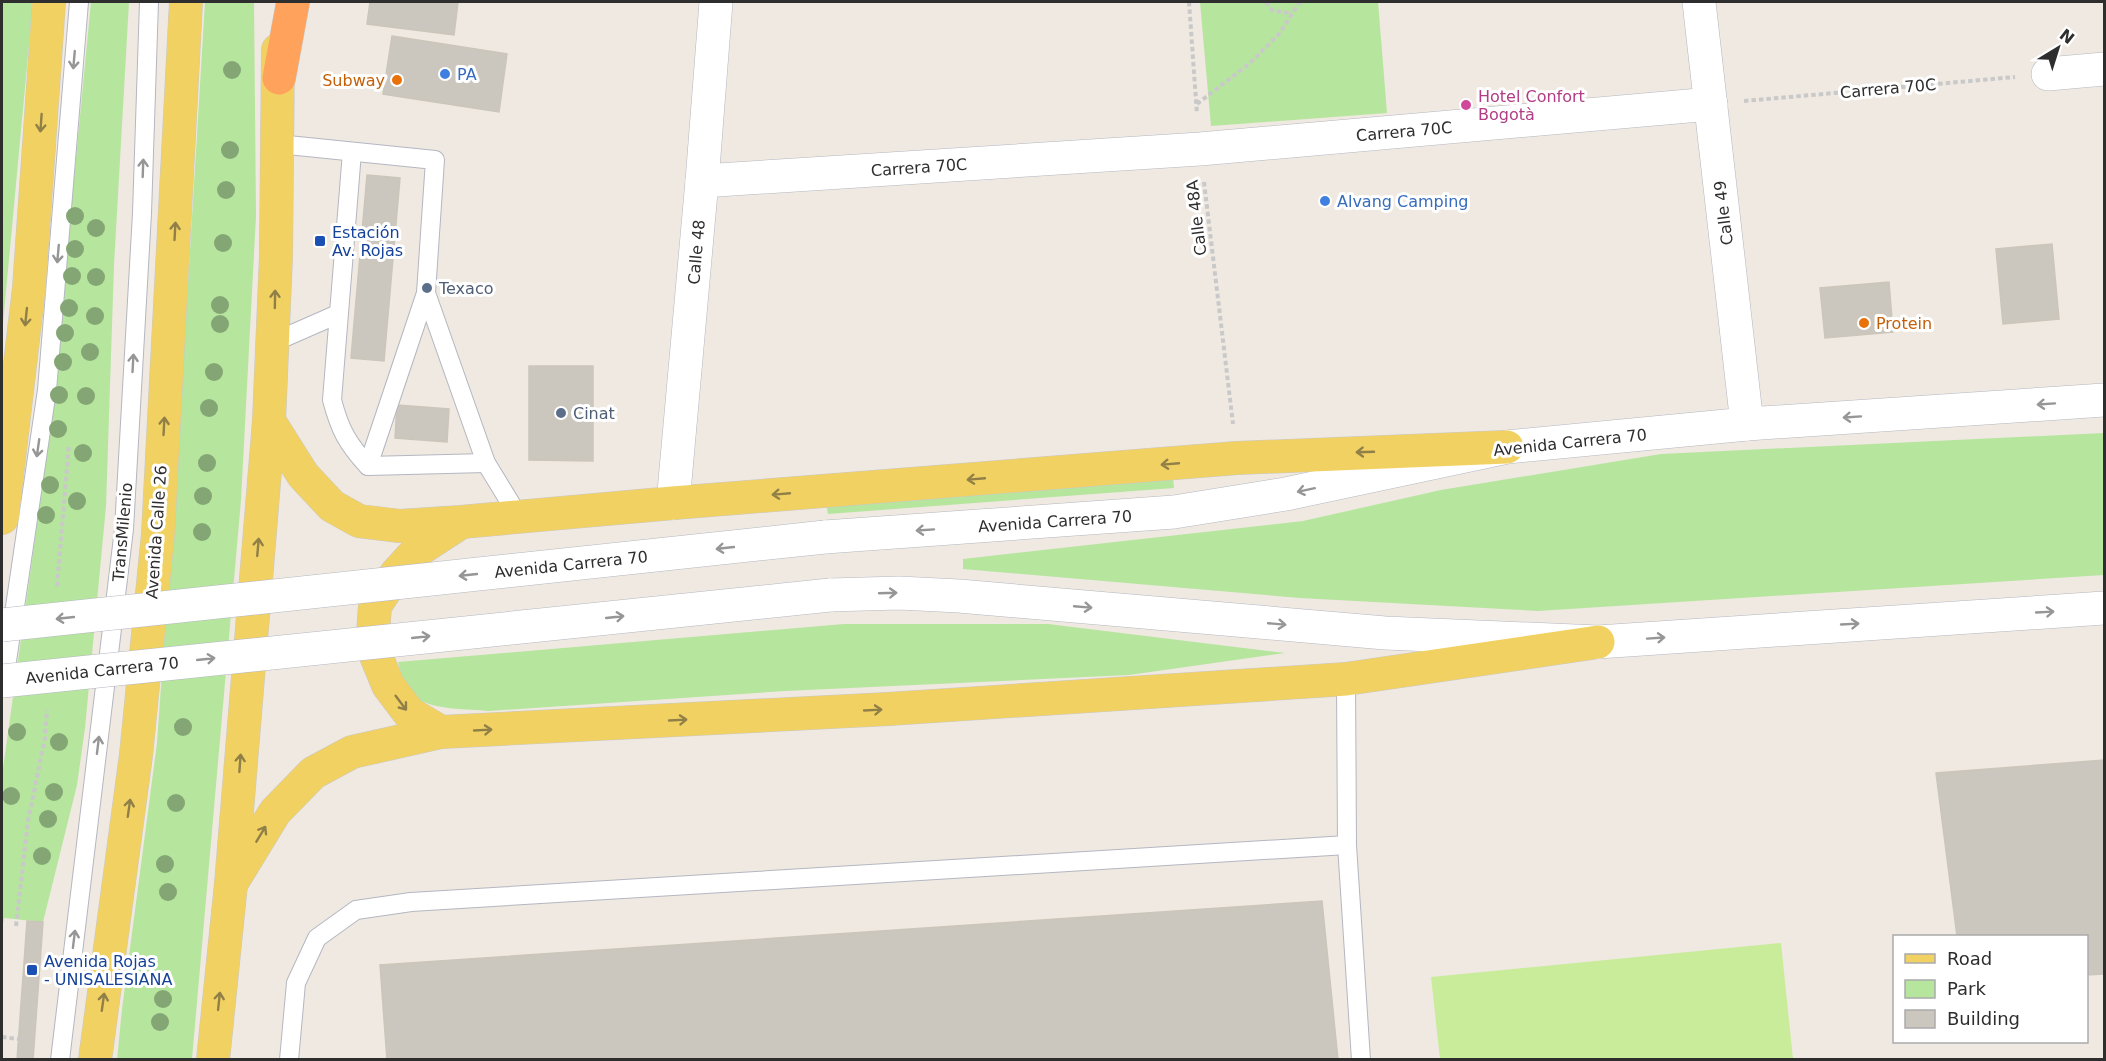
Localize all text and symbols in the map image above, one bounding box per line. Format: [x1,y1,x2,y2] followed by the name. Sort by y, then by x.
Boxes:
[2028,18,2088,78] north arrow
[2056,25,2078,48] text: N
[68,49,79,69] one-way arrow
[457,65,477,84] place label: PA
[438,67,452,81] marker: PA
[322,71,385,90] place label: Subway
[390,73,404,87] marker: Subway
[1839,75,1937,102] street label: Carrera 70C
[1478,87,1585,124] place label: Hotel Confort Bogotà
[1459,98,1473,112] marker: Hotel Confort Bogotà
[35,112,46,132] one-way arrow
[1355,118,1453,145] street label: Carrera 70C
[870,155,968,180] street label: Carrera 70C
[138,159,149,179] one-way arrow
[1182,179,1211,257] street label: Calle 48A
[1710,179,1737,246] street label: Calle 49
[1337,192,1469,211] place label: Alvang Camping
[1318,194,1332,208] marker: Alvang Camping
[684,219,709,285] street label: Calle 48
[169,222,180,242] one-way arrow
[332,223,403,260] place label: Estación Av. Rojas
[313,234,327,248] marker: Estación Av. Rojas
[52,244,63,264] one-way arrow
[438,279,493,298] place label: Texaco
[420,281,434,295] marker: Texaco
[269,290,280,310] one-way arrow
[20,307,31,327] one-way arrow
[1876,314,1932,333] place label: Protein
[1857,316,1871,330] marker: Protein
[128,354,139,374] one-way arrow
[2037,398,2057,409] one-way arrow
[573,404,615,423] place label: Cinat
[554,406,568,420] marker: Cinat
[1842,412,1862,423] one-way arrow
[158,416,169,436] one-way arrow
[1492,425,1648,460] street label: Avenida Carrera 70
[33,438,44,457] one-way arrow
[1355,447,1375,458] one-way arrow
[1161,458,1181,469] one-way arrow
[142,464,171,600] street label: Avenida Calle 26
[966,474,986,485] one-way arrow
[109,482,136,583] street label: TransMilenio
[1297,485,1316,496] one-way arrow
[772,489,792,500] one-way arrow
[977,507,1133,536] street label: Avenida Carrera 70
[915,525,935,536] one-way arrow
[253,538,264,558] one-way arrow
[715,543,735,554] one-way arrow
[493,547,649,582] street label: Avenida Carrera 70
[459,570,479,581] one-way arrow
[878,588,898,599] one-way arrow
[1072,602,1092,613] one-way arrow
[2035,606,2055,617] one-way arrow
[604,611,624,622] one-way arrow
[56,613,76,624] one-way arrow
[1840,618,1860,629] one-way arrow
[1266,619,1286,630] one-way arrow
[410,631,430,642] one-way arrow
[1645,632,1665,643] one-way arrow
[24,653,180,688] street label: Avenida Carrera 70
[195,654,215,665] one-way arrow
[394,695,407,711] one-way arrow
[862,704,882,715] one-way arrow
[667,714,687,725] one-way arrow
[473,724,493,735] one-way arrow
[93,736,104,756] one-way arrow
[235,753,246,773] one-way arrow
[123,799,134,819] one-way arrow
[256,826,268,843] one-way arrow
[68,929,79,949] one-way arrow
[1893,935,2088,1043] legend
[1947,948,1992,969] text: Road
[44,952,172,989] place label: Avenida Rojas - UNISALESIANA
[25,963,39,977] marker: Avenida Rojas - UNISALESIANA
[1947,978,1986,999] text: Park
[98,992,109,1012] one-way arrow
[214,992,225,1012] one-way arrow
[1947,1008,2020,1029] text: Building

